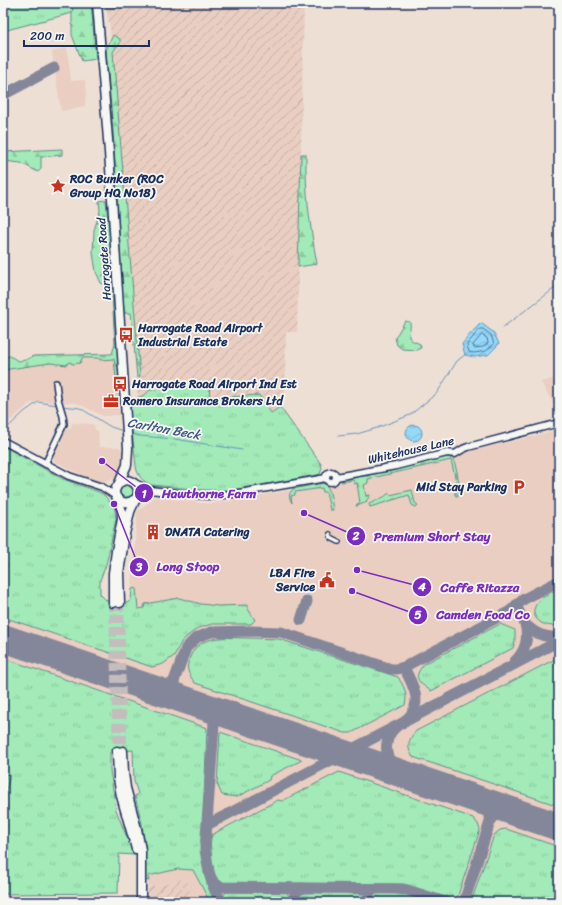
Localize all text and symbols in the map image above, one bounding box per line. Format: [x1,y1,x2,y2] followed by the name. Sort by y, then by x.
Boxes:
[24,22,149,48] scale bar
[30,25,64,47] text: 200 m
[69,168,164,204] place label: ROC Bunker (ROC Group HQ No18)
[49,177,67,195] place icon: ROC Bunker (ROC Group HQ No18)
[90,216,118,301] street label: Harrogate Road
[137,317,263,353] place label: Harrogate Road Airport Industrial Estate
[117,326,135,344] bus stop icon: Harrogate Road Airport Industrial Estate
[131,373,298,395] place label: Harrogate Road Airport Ind Est
[111,375,129,393] bus stop icon: Harrogate Road Airport Ind Est
[122,390,284,412] place label: Romero Insurance Brokers Ltd
[102,392,120,410] office icon: Romero Insurance Brokers Ltd
[126,411,203,446] water label: Carlton Beck
[366,429,456,471] street label: Whitehouse Lane
[415,476,508,498] place label: Mid Stay Parking
[510,478,528,496] parking icon: Mid Stay Parking
[134,481,264,506] callout: Hawthorne Farm
[161,482,256,505] text: Hawthorne Farm
[141,483,147,505] text: 1
[165,521,251,543] place label: DNATA Catering
[144,523,162,541] building icon: DNATA Catering
[346,524,498,549] callout: Premium Short Stay
[352,525,360,547] text: 2
[374,525,491,548] text: Premium Short Stay
[129,554,228,579] callout: Long Stoop
[157,555,220,578] text: Long Stoop
[135,556,143,578] text: 3
[270,562,316,598] place label: LBA Fire Service
[318,571,336,589] public building icon: LBA Fire Service
[412,574,527,599] callout: Caffe Ritazza
[417,576,426,598] text: 4
[440,576,520,599] text: Caffe Ritazza
[408,602,538,627] callout: Camden Food Co
[435,603,530,626] text: Camden Food Co
[414,604,422,626] text: 5

